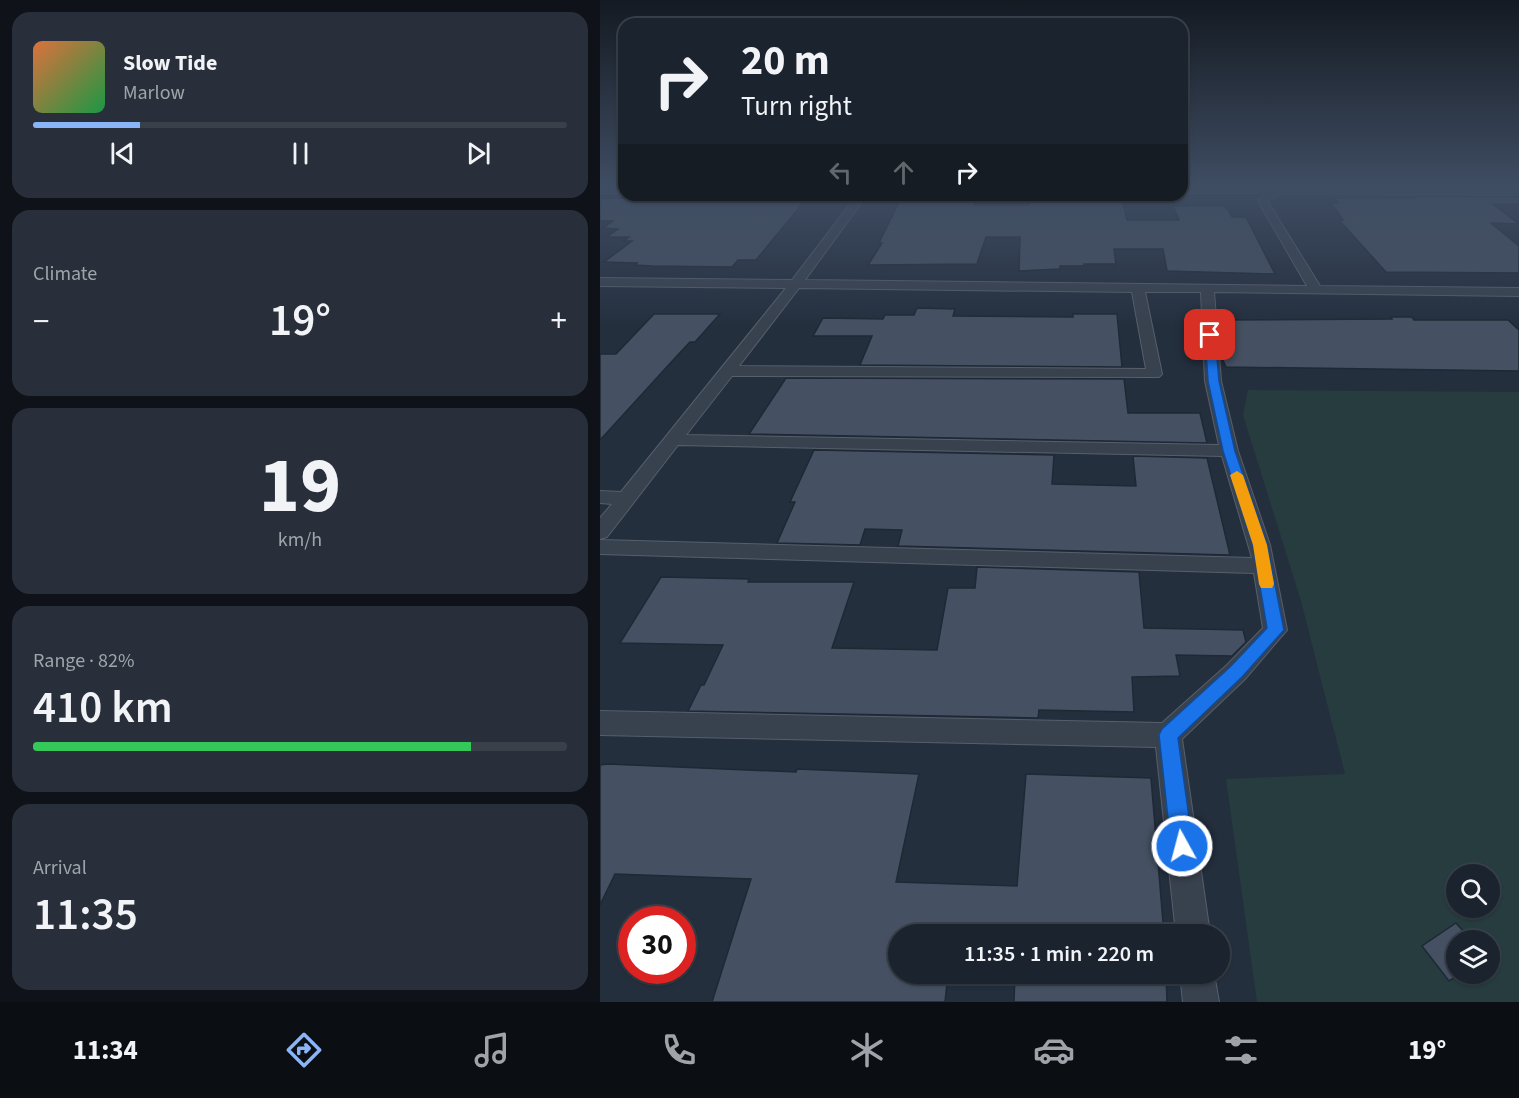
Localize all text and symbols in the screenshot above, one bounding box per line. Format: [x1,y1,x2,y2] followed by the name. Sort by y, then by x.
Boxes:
[741,31,830,91] text: 20 m
[642,42,720,120] icon: right
[123,47,217,79] text: Slow Tide
[123,79,185,107] text: Marlow
[741,87,852,126] text: Turn right
[106,137,139,170] icon: previous
[284,137,317,170] icon: pause
[462,137,495,170] icon: next
[824,156,857,189] icon: left
[887,156,920,189] icon: ahead
[950,156,983,189] icon: right
[33,260,97,288] text: Climate
[269,289,331,353] text: 19°
[33,298,49,345] text: −
[551,298,567,345] text: +
[1184,309,1235,360] pin
[1193,318,1226,351] icon: arrive
[259,431,341,542] text: 19
[278,526,322,554] text: km/h
[33,647,134,675] text: Range · 82%
[33,676,173,740] text: 410 km
[1150,814,1214,878] position arrow
[33,854,87,882] text: Arrival
[1446,864,1500,984] map controls
[1446,864,1500,918] button: search
[33,883,138,947] text: 11:35
[618,906,696,984] speed limit sign: 30
[1446,930,1500,984] button: layers
[964,938,1154,970] text: 11:35 · 1 min · 220 m
[283,1029,325,1071] icon: directions
[471,1029,513,1071] icon: music
[658,1029,700,1071] icon: phone
[846,1029,888,1071] icon: climate
[1033,1029,1075,1071] icon: car
[1220,1029,1262,1071] icon: filters
[73,1031,138,1070] text: 11:34
[1408,1031,1446,1070] text: 19°

